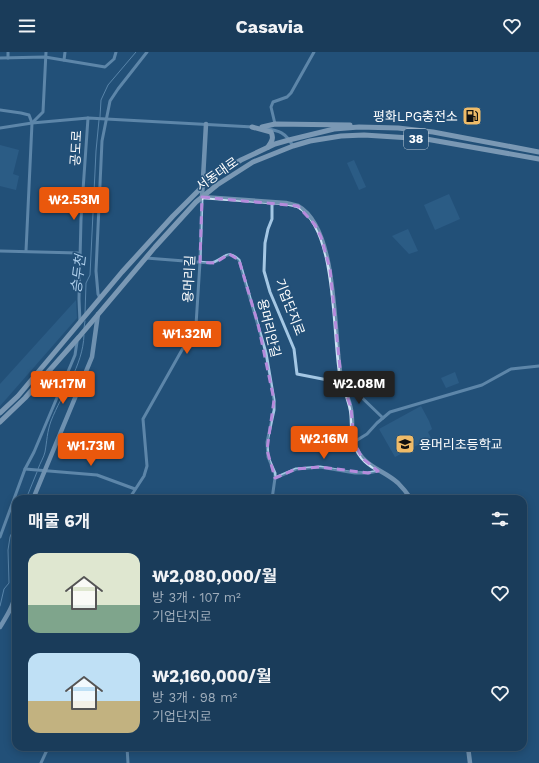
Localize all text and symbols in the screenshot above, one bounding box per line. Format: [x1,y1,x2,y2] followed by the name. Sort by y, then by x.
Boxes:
[16,15,38,37] icon: menu
[501,15,523,37] icon: heart
[235,16,304,37] text: Casavia
[461,105,483,127] fuel station icon: 평화LPG충전소
[373,109,458,124] place label: 평화LPG충전소
[404,129,428,149] road number: 38
[68,130,84,166] street label: 공도로
[193,154,241,194] street label: 서동대로
[41,187,107,221] pin: ₩2.53M
[48,192,100,207] text: ₩2.53M
[68,253,88,294] water label: 승두천
[180,255,198,303] street label: 용머리길
[272,276,308,338] street label: 기업단지로
[254,297,284,359] street label: 용머리안길
[154,321,220,355] pin: ₩1.32M
[162,326,212,341] text: ₩1.32M
[30,371,96,405] pin: ₩1.17M
[326,371,392,405] pin: ₩2.08M
[40,376,86,391] text: ₩1.17M
[333,376,385,391] text: ₩2.08M
[291,426,357,460] pin: ₩2.16M
[300,431,348,446] text: ₩2.16M
[58,433,124,467] pin: ₩1.73M
[394,433,416,455] school or university icon: 용머리초등학교
[419,437,503,452] place label: 용머리초등학교
[67,438,115,453] text: ₩1.73M
[489,508,511,530] icon: filters
[28,511,90,531] text: 매물 6개
[152,566,277,586] text: ₩2,080,000/월
[60,569,108,617] icon: home
[489,582,511,604] icon: heart
[152,590,241,605] text: 방 3개 · 107 m²
[152,609,212,624] text: 기업단지로
[152,666,272,686] text: ₩2,160,000/월
[60,669,108,717] icon: home
[489,682,511,704] icon: heart
[152,690,237,705] text: 방 3개 · 98 m²
[152,709,212,724] text: 기업단지로

